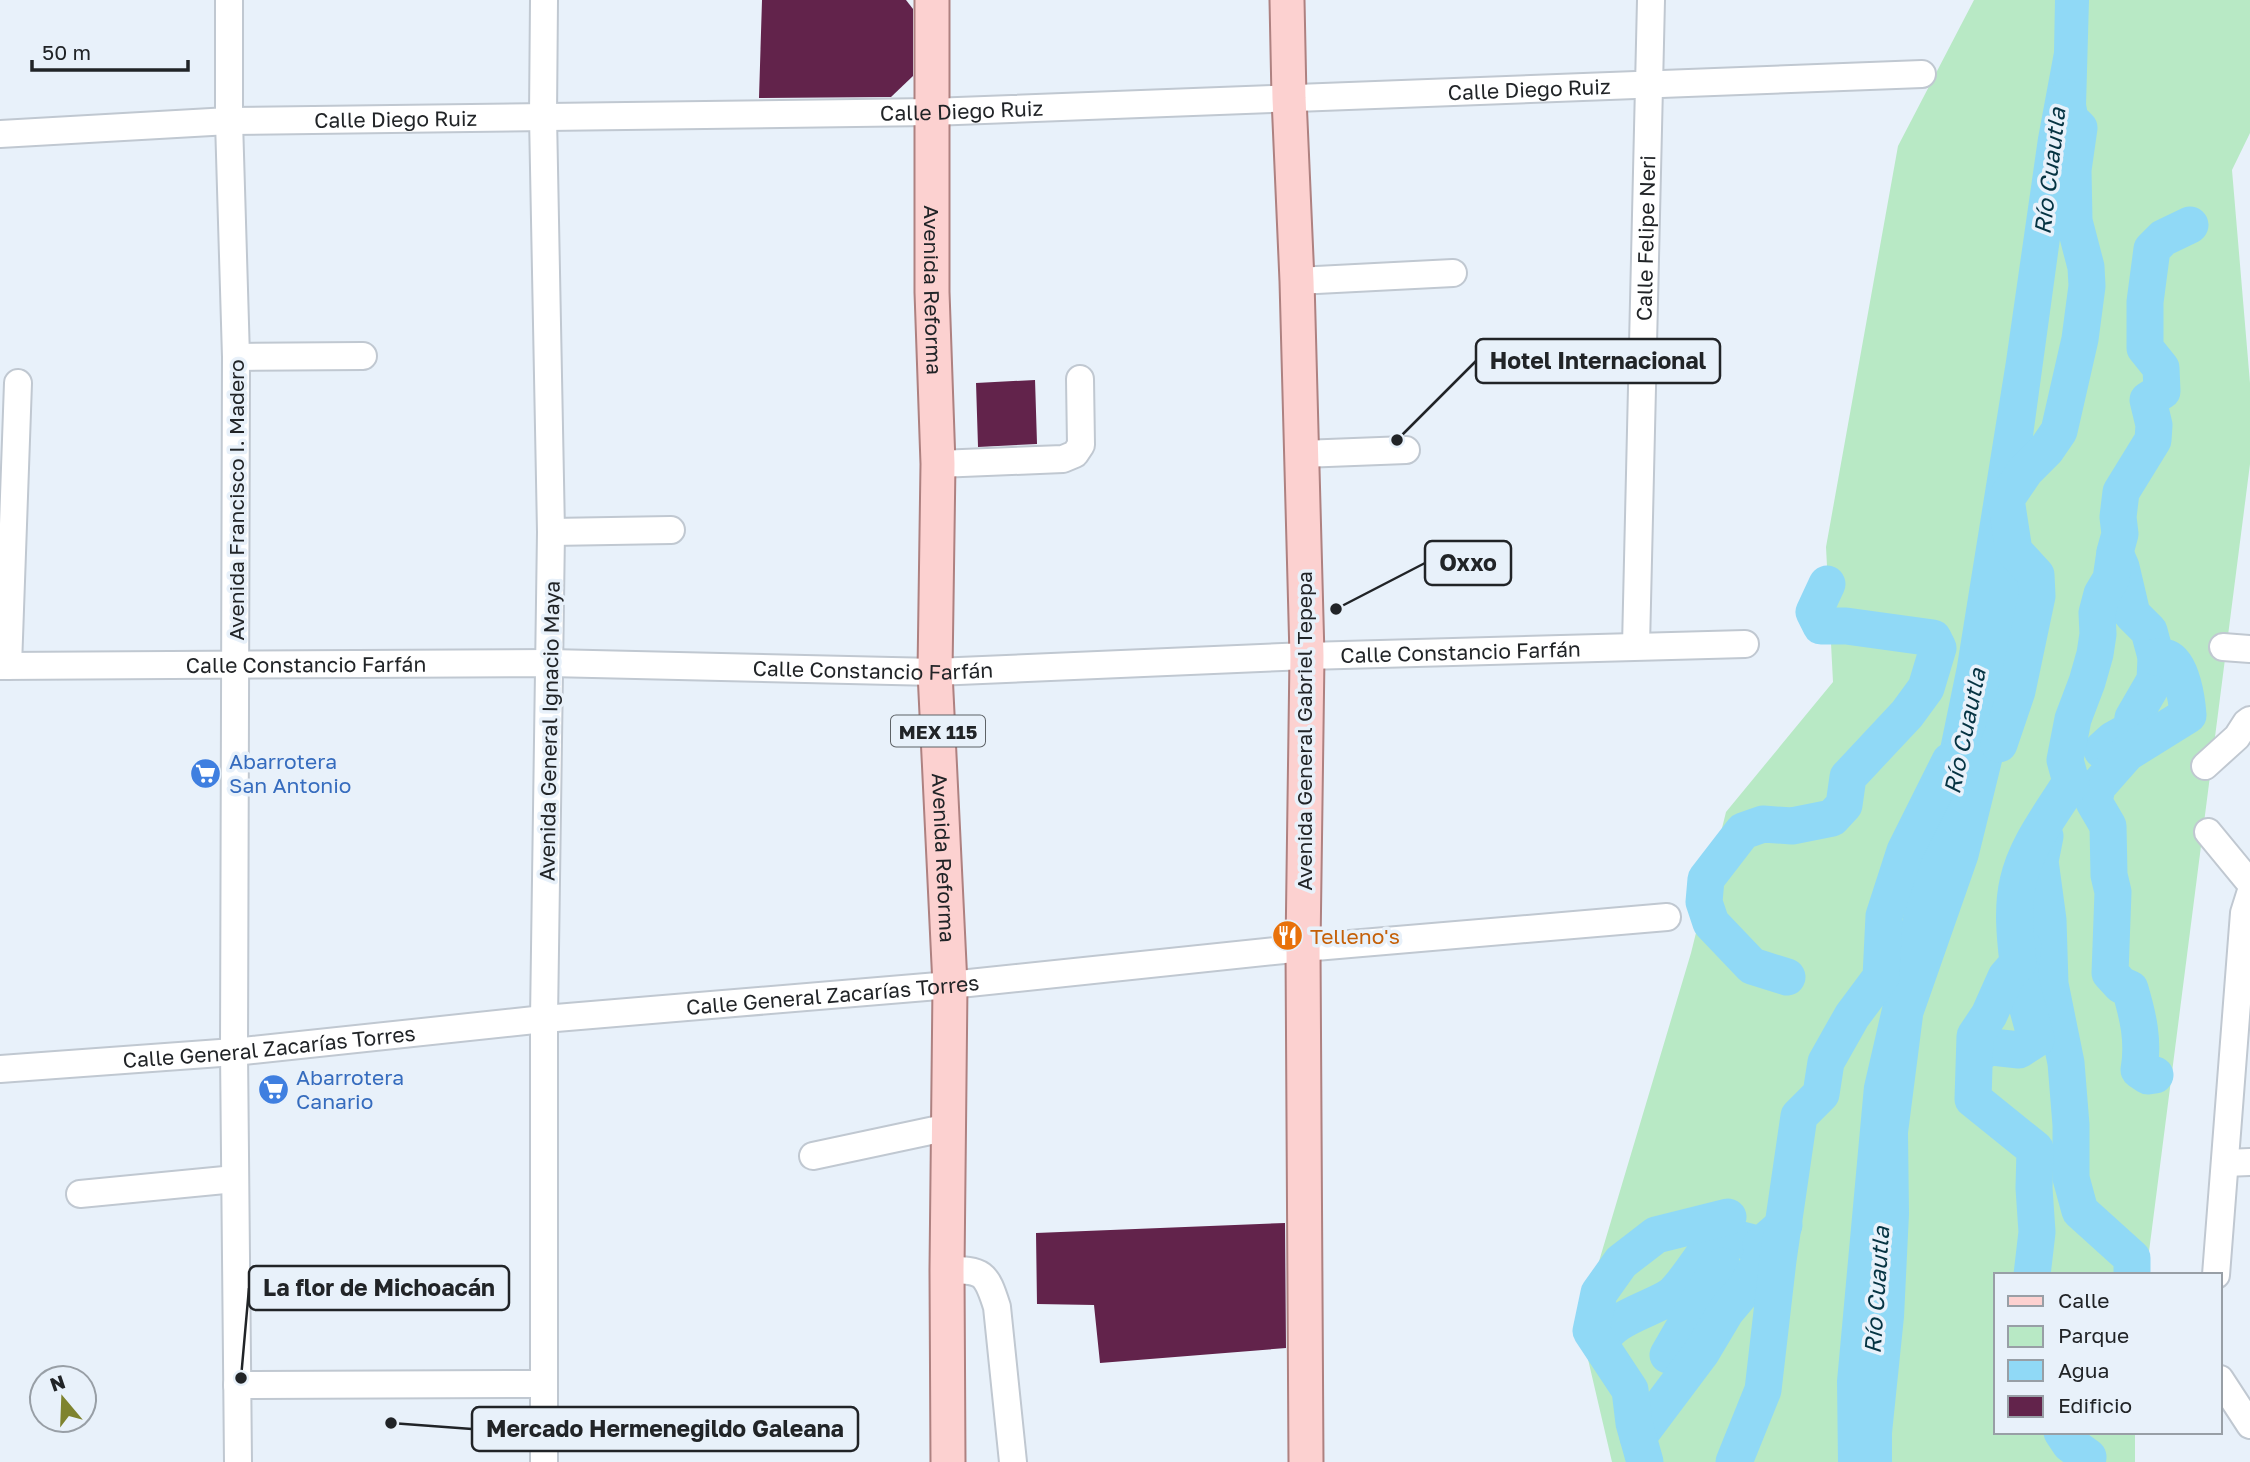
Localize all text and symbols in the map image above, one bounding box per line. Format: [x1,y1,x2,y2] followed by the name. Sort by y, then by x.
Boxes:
[32,28,187,72] scale bar
[42,39,91,65] text: 50 m
[1447,73,1611,105] street label: Calle Diego Ruiz
[880,95,1044,126] street label: Calle Diego Ruiz
[314,105,477,133] street label: Calle Diego Ruiz
[2027,105,2071,236] water label: Río Cuautla
[1631,155,1660,321] street label: Calle Felipe Neri
[919,205,948,375] street label: Avenida Reforma
[1476,339,1720,383] callout: Hotel Internacional
[1490,346,1706,374] text: Hotel Internacional
[223,359,249,641] street label: Avenida Francisco I. Madero
[1425,541,1511,585] callout: Oxxo
[1439,548,1497,576] text: Oxxo
[1291,571,1317,891] street label: Avenida General Gabriel Tepepa
[533,581,565,881] street label: Avenida General Ignacio Maya
[1340,636,1581,668] street label: Calle Constancio Farfán
[186,651,426,678] street label: Calle Constancio Farfán
[752,655,994,685] street label: Calle Constancio Farfán
[1937,665,1991,796] water label: Río Cuautla
[891,716,985,746] road number: MEX 115
[229,748,351,798] place label: Abarrotera San Antonio
[189,756,223,790] supermarket icon: Abarrotera San Antonio
[927,772,961,943] street label: Avenida Reforma
[1270,919,1304,953] restaurant icon: Telleno's
[1310,923,1400,949] place label: Telleno's
[685,969,980,1020] street label: Calle General Zacarías Torres
[122,1020,417,1073] street label: Calle General Zacarías Torres
[296,1064,404,1114] place label: Abarrotera Canario
[256,1072,290,1106] supermarket icon: Abarrotera Canario
[1858,1224,1894,1355] water label: Río Cuautla
[249,1266,509,1310] callout: La flor de Michoacán
[263,1273,495,1301] text: La flor de Michoacán
[1994,1273,2222,1434] legend
[2058,1287,2110,1313] text: Calle
[2058,1322,2129,1348] text: Parque
[2058,1357,2109,1383] text: Agua
[28,1364,98,1434] north arrow
[47,1369,68,1396] text: N
[2058,1392,2132,1418] text: Edificio
[472,1407,858,1451] callout: Mercado Hermenegildo Galeana
[486,1414,844,1442] text: Mercado Hermenegildo Galeana

